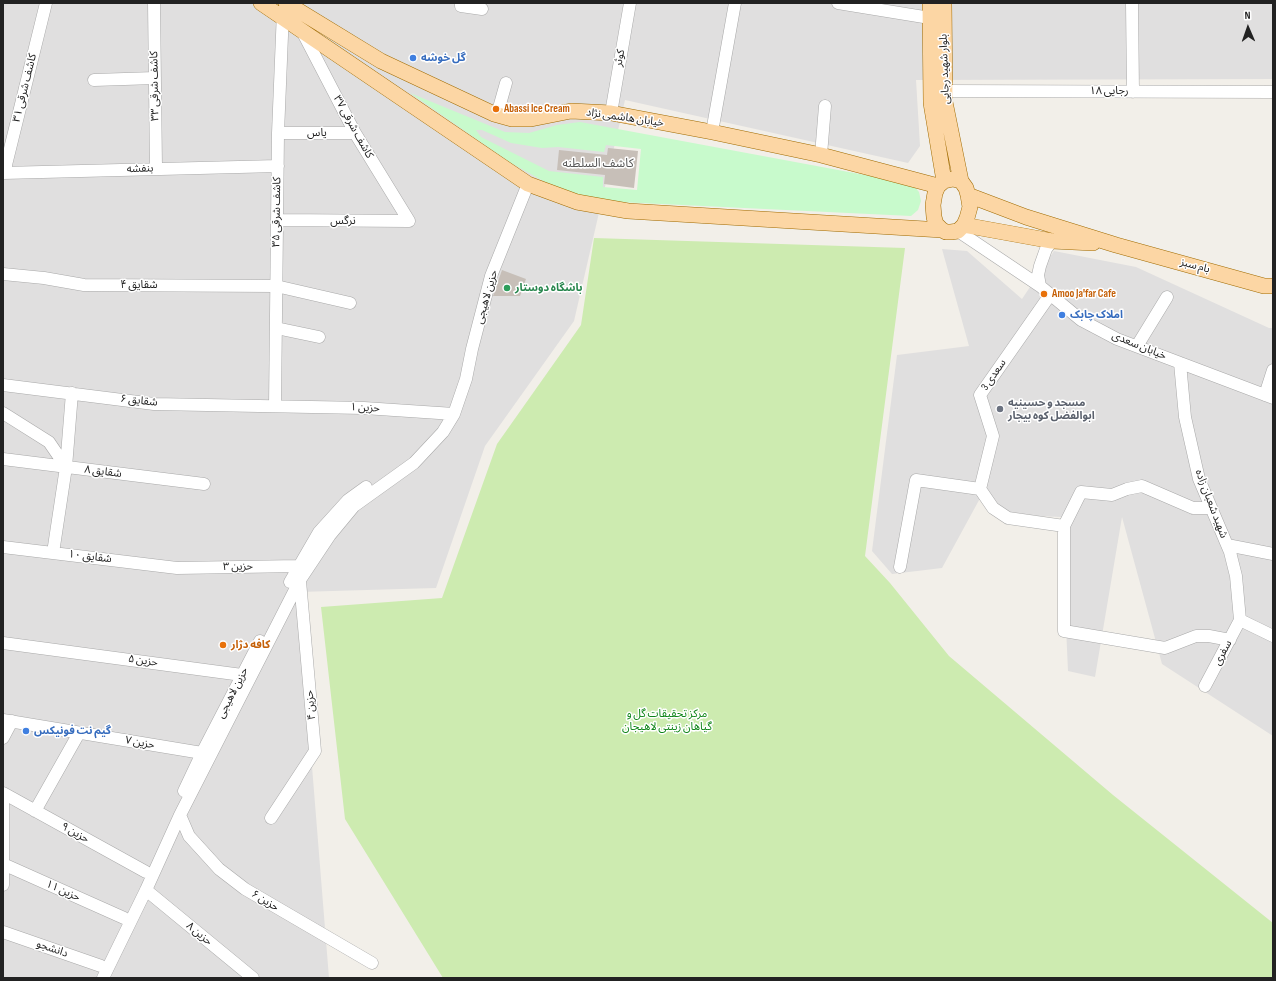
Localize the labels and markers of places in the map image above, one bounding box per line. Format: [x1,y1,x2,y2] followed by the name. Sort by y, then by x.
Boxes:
[421,51,466,65] place label: گل خوشه
[408,53,418,63] marker: گل خوشه
[504,102,570,116] place label: Abassi Ice Cream
[491,104,501,114] marker: Abassi Ice Cream
[515,281,583,295] place label: باشگاه دوستار
[502,283,512,293] marker: باشگاه دوستار
[1052,287,1116,301] place label: Amoo Ja'far Cafe
[1039,289,1049,299] marker: Amoo Ja'far Cafe
[1070,308,1123,322] place label: املاک چابک
[1057,310,1067,320] marker: املاک چابک
[1008,396,1095,422] place label: مسجد و حسینیه ابوالفضل کوه بیجار
[995,404,1005,414] marker: مسجد و حسینیه ابوالفضل کوه بیجار
[231,638,270,652] place label: کافه دژار
[218,640,228,650] marker: کافه دژار
[34,724,111,738] place label: گیم نت فونیکس
[21,726,31,736] marker: گیم نت فونیکس

